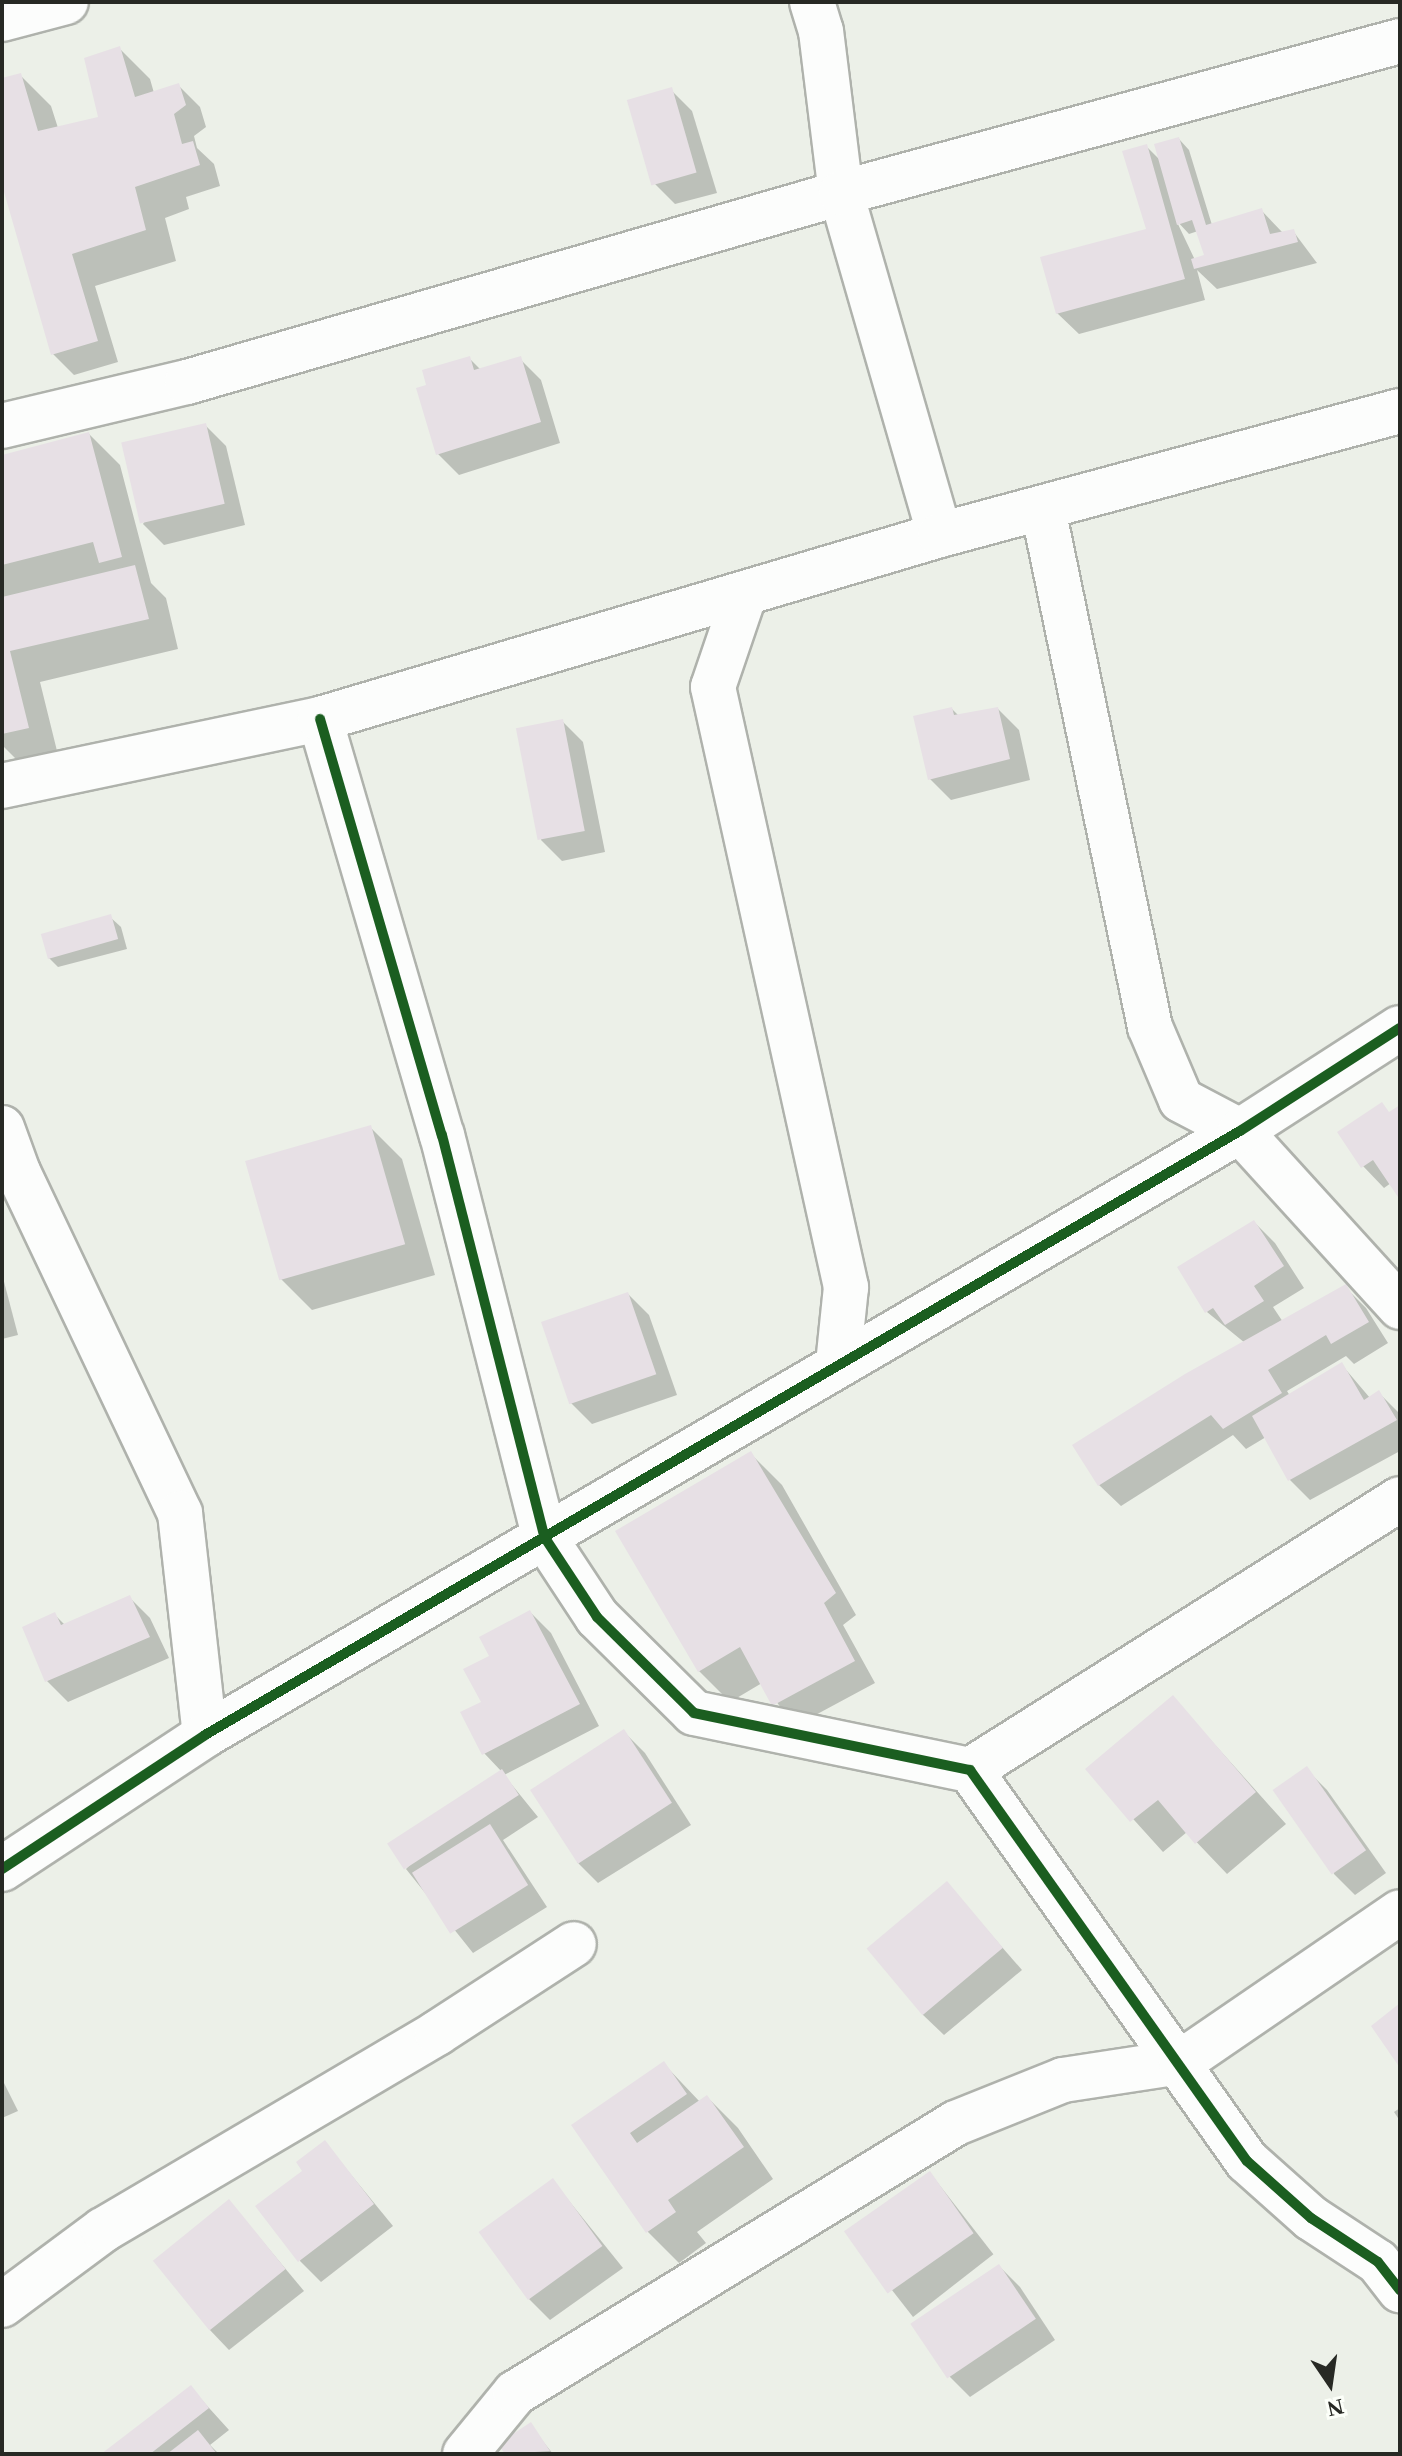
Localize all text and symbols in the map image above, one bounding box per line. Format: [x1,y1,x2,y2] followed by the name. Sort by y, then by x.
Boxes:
[1290,2344,1370,2424] north arrow
[1325,2394,1346,2422] text: N

